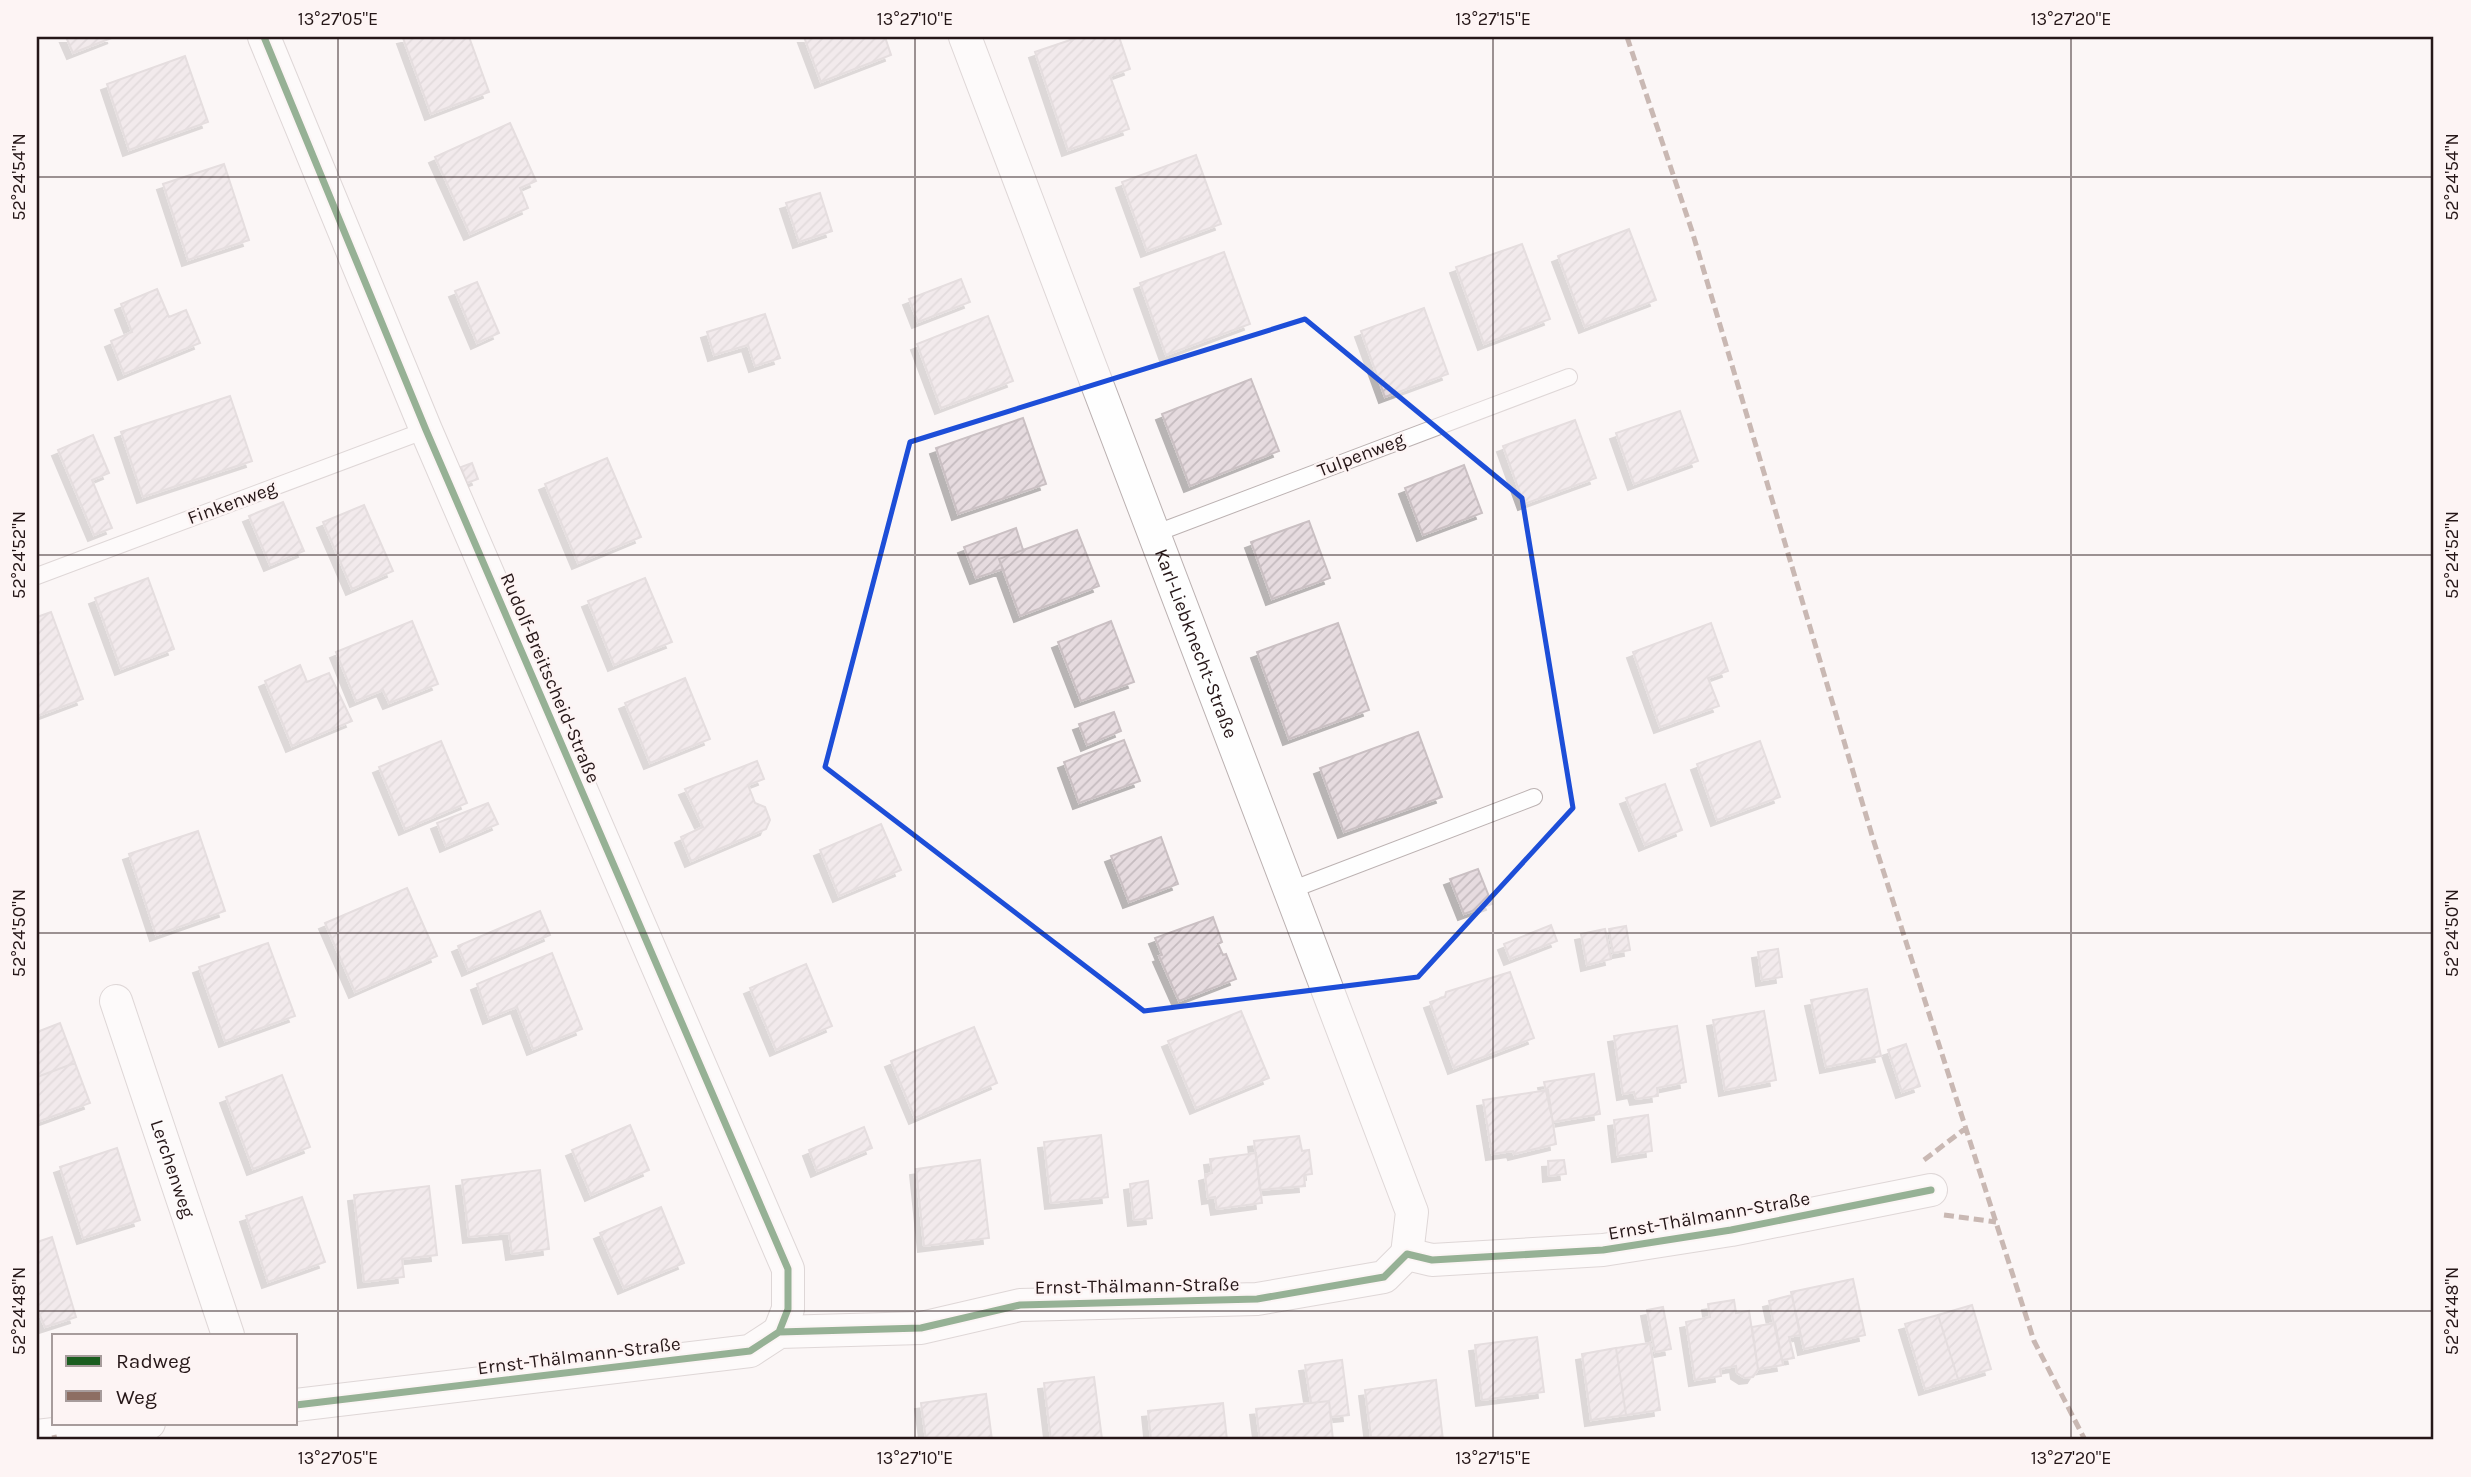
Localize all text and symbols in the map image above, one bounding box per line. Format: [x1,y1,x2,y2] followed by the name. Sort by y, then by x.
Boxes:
[298,8,378,30] text: 13°27'05"E
[877,8,953,30] text: 13°27'10"E
[1455,8,1531,30] text: 13°27'15"E
[2031,8,2111,30] text: 13°27'20"E
[8,133,30,221] text: 52°24'54"N
[2441,133,2463,221] text: 52°24'54"N
[1314,428,1408,482] street label: Tulpenweg
[184,477,280,529] street label: Finkenweg
[8,511,30,599] text: 52°24'52"N
[2441,511,2463,599] text: 52°24'52"N
[1150,546,1242,741] street label: Karl-Liebknecht-Straße
[496,570,604,786] street label: Rudolf-Breitscheid-Straße
[8,889,30,977] text: 52°24'50"N
[2441,889,2463,977] text: 52°24'50"N
[146,1117,199,1221] street label: Lerchenweg
[1606,1187,1812,1245] street label: Ernst-Thälmann-Straße
[8,1267,30,1355] text: 52°24'48"N
[2441,1267,2463,1355] text: 52°24'48"N
[1034,1273,1240,1299] street label: Ernst-Thälmann-Straße
[476,1333,682,1379] street label: Ernst-Thälmann-Straße
[52,1334,298,1424] legend
[116,1349,191,1373] text: Radweg
[116,1385,157,1409] text: Weg
[298,1447,378,1469] text: 13°27'05"E
[877,1447,953,1469] text: 13°27'10"E
[1455,1447,1531,1469] text: 13°27'15"E
[2031,1447,2111,1469] text: 13°27'20"E

